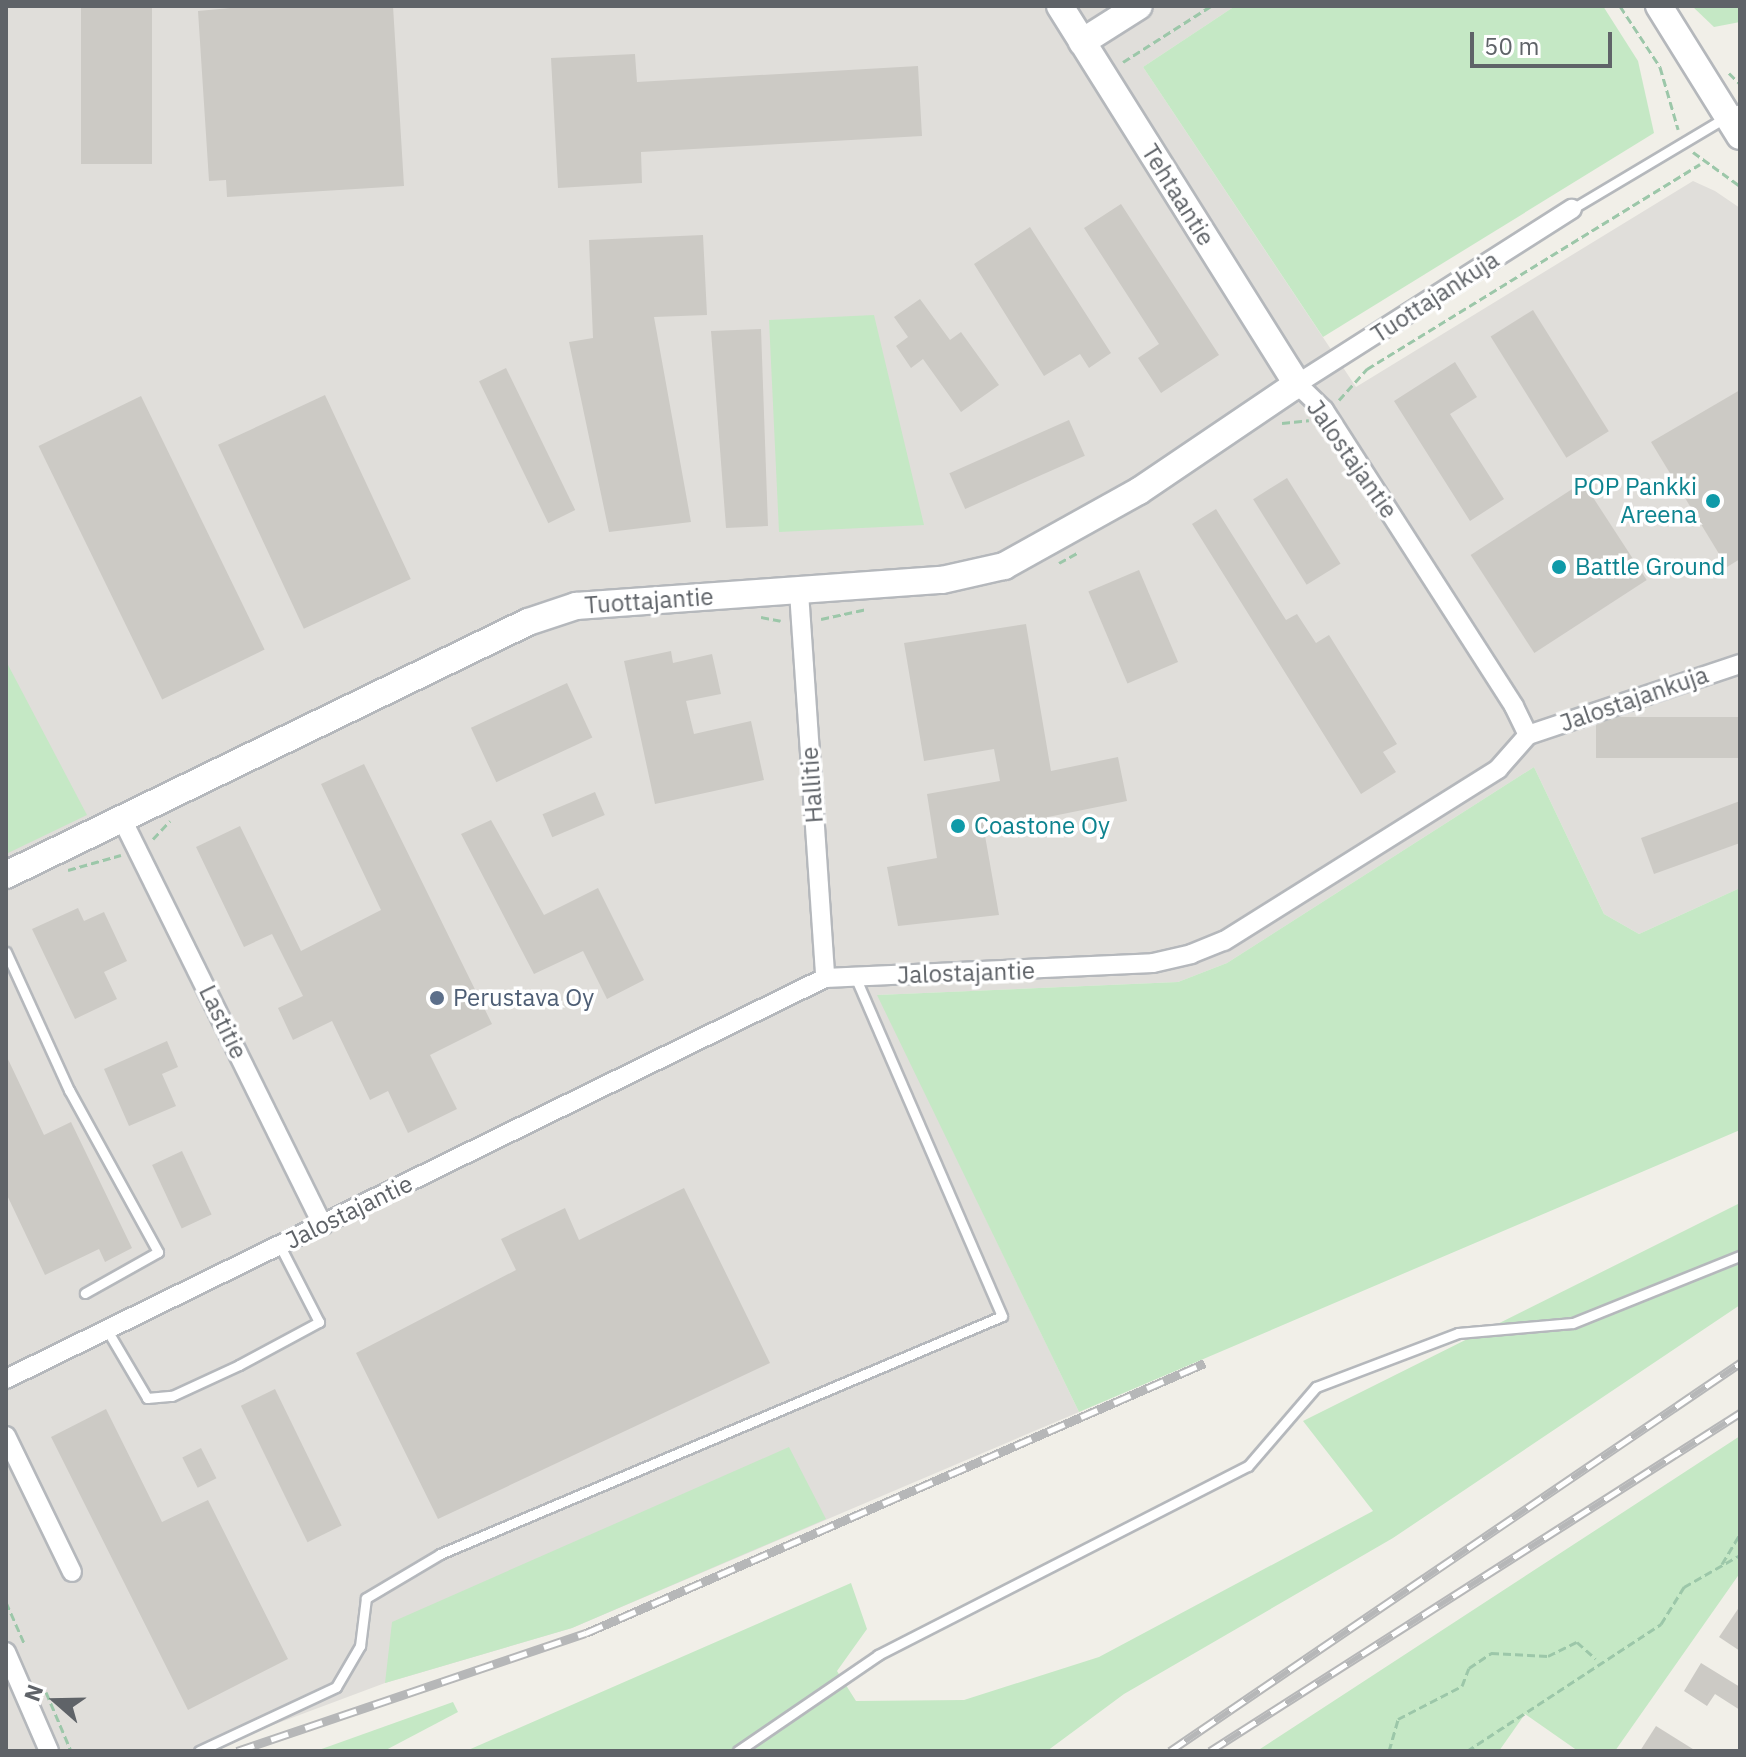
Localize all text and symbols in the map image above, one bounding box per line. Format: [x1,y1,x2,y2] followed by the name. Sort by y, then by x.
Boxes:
[1474,16,1616,66] scale bar
[1484,30,1539,62] text: 50 m
[1136,139,1220,251] street label: Tehtaantie
[1366,245,1504,349] street label: Tuottajankuja
[1301,394,1403,524] street label: Jalostajantie
[1573,473,1697,529] place label: POP Pankki Areena
[1704,492,1722,510] marker: POP Pankki Areena
[1575,553,1725,581] place label: Battle Ground
[1550,558,1568,576] marker: Battle Ground
[584,582,714,620] street label: Tuottajantie
[1556,660,1712,738] street label: Jalostajankuja
[795,746,829,824] street label: Hallitie
[974,812,1110,840] place label: Coastone Oy
[949,817,967,835] marker: Coastone Oy
[897,956,1035,990] street label: Jalostajantie
[193,980,253,1064] street label: Lastitie
[453,984,594,1012] place label: Perustava Oy
[428,989,446,1007] marker: Perustava Oy
[281,1169,417,1255] street label: Jalostajantie
[16,1661,96,1741] north arrow
[17,1680,49,1705] text: N

